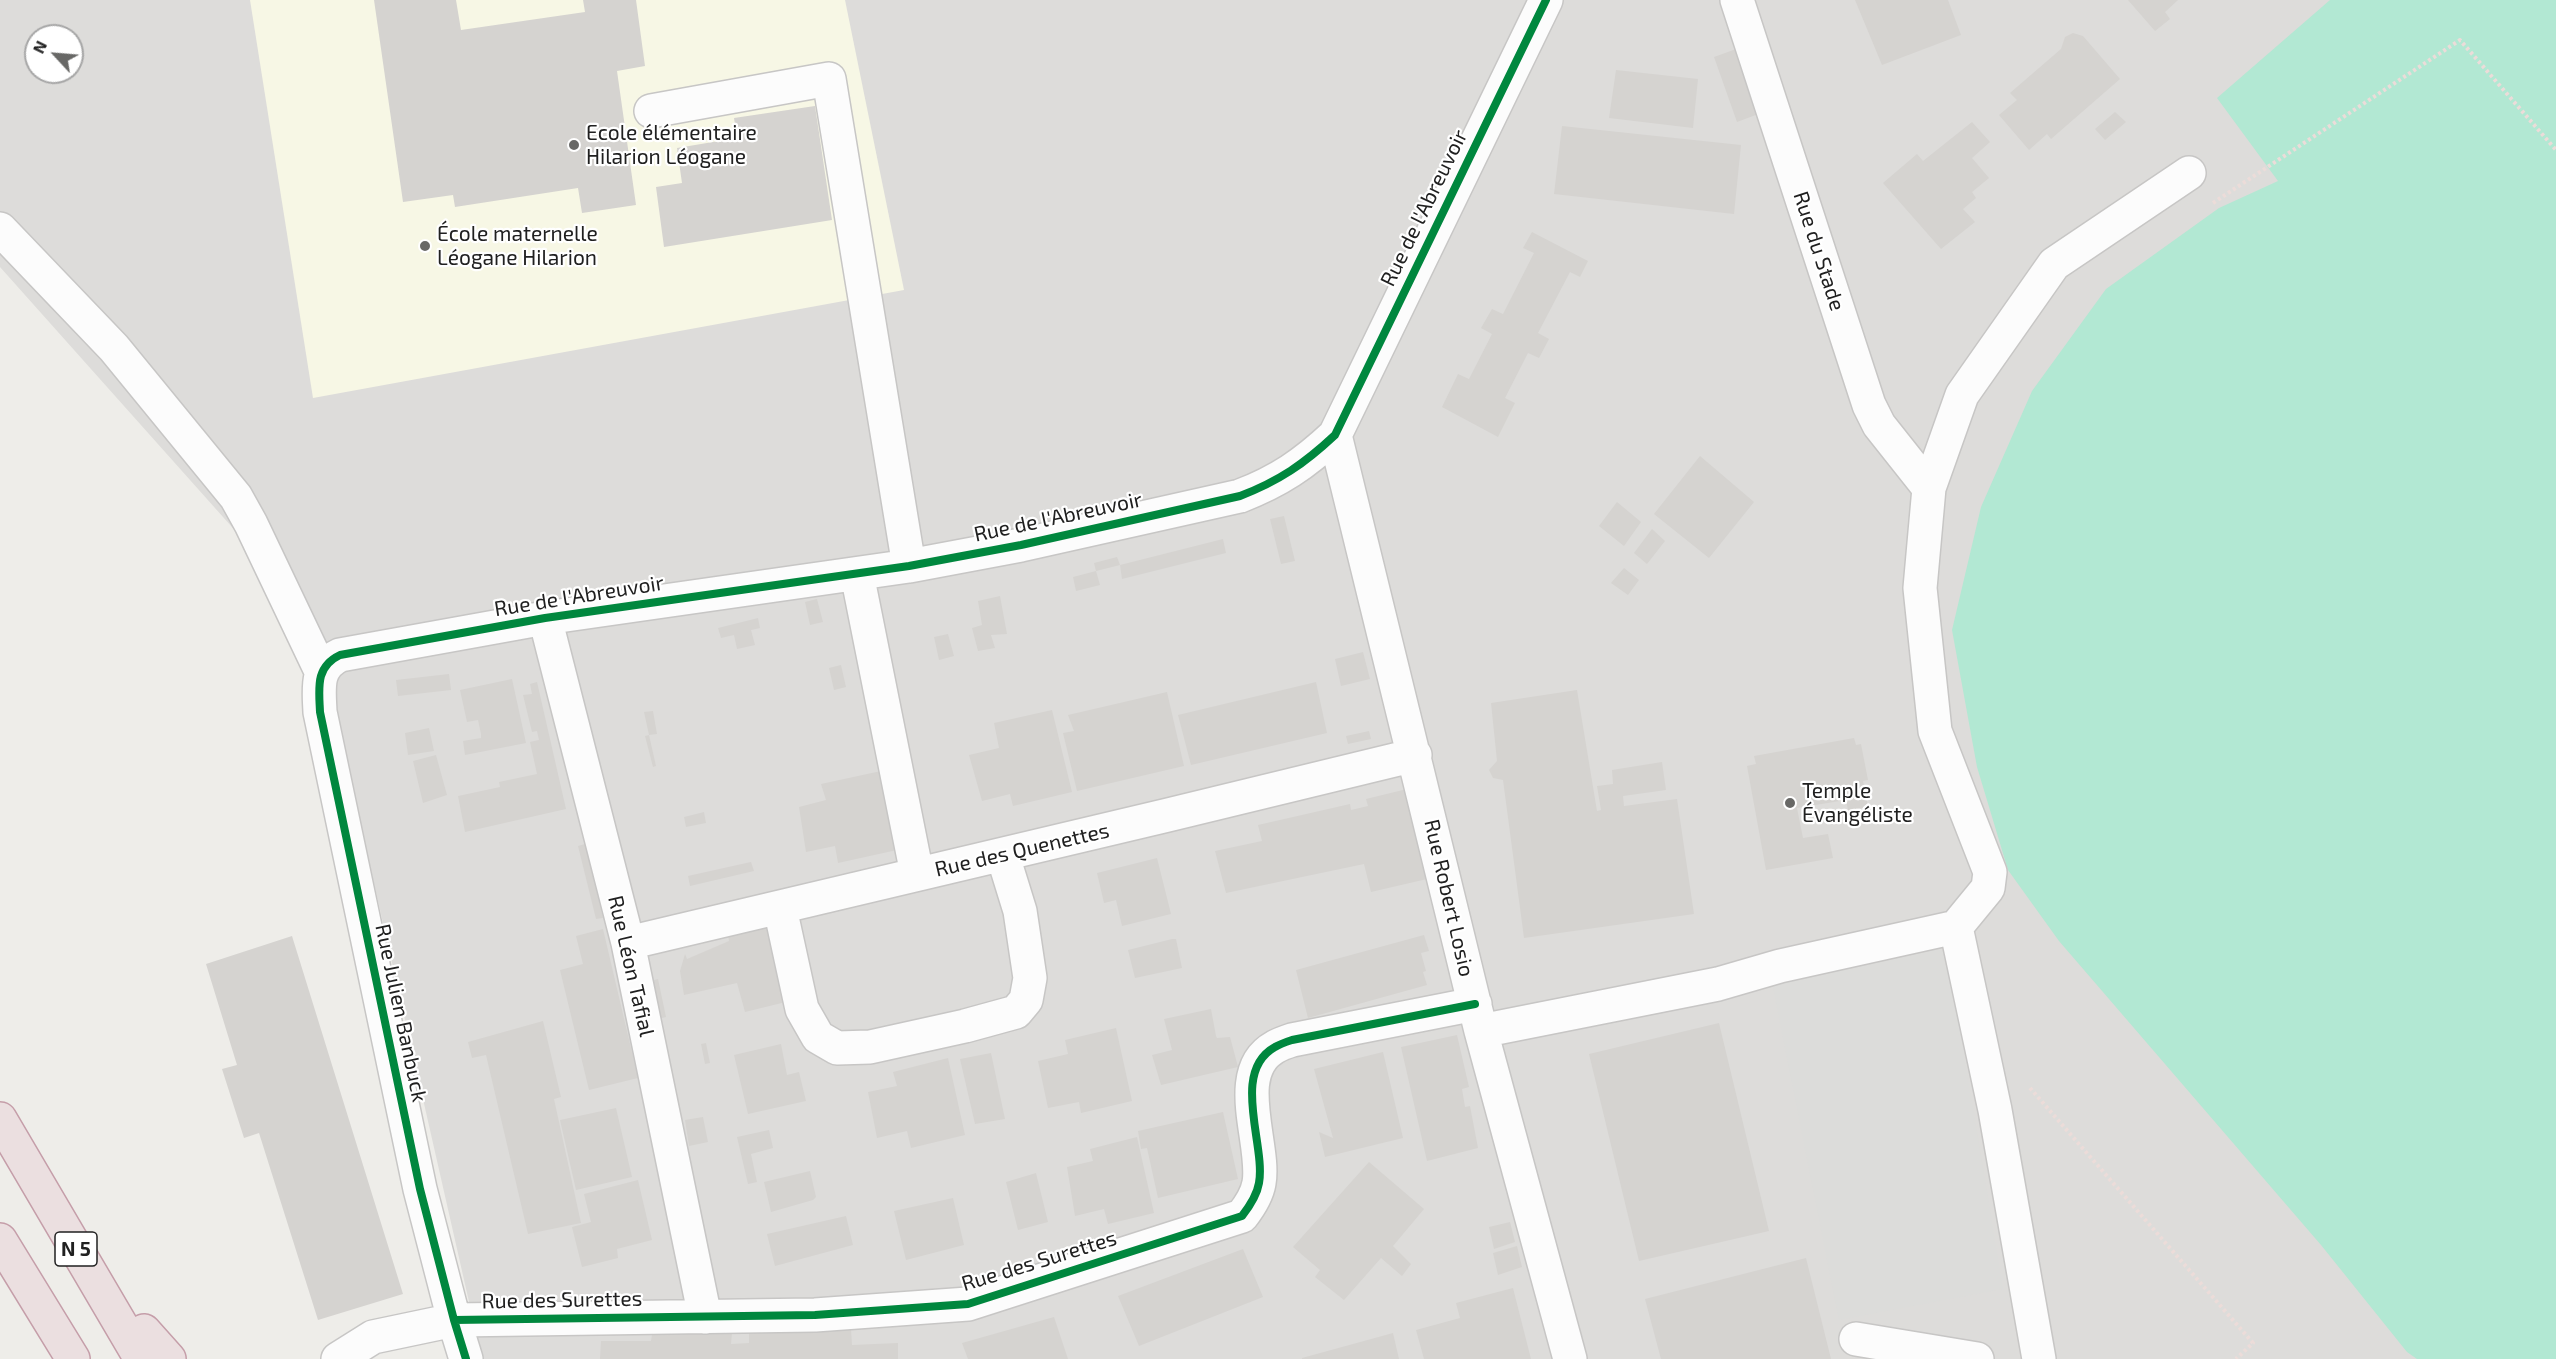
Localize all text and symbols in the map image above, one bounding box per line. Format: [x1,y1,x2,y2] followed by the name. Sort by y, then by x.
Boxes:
[24,24,84,84] north arrow
[28,37,50,56] text: N
[586,120,757,170] place label: Ecole élémentaire Hilarion Léogane
[1375,125,1473,291] street label: Rue de l'Abreuvoir
[567,138,581,152] marker: Ecole élémentaire Hilarion Léogane
[1788,188,1850,314] street label: Rue du Stade
[437,221,598,271] place label: École maternelle Léogane Hilarion
[418,239,432,253] marker: École maternelle Léogane Hilarion
[972,487,1144,547] street label: Rue de l'Abreuvoir
[492,570,666,622] street label: Rue de l'Abreuvoir
[1802,778,1913,828] place label: Temple Évangéliste
[1783,796,1797,810] marker: Temple Évangéliste
[1419,817,1479,979] street label: Rue Robert Losio
[932,818,1112,882] street label: Rue des Quenettes
[603,893,659,1039] street label: Rue Léon Tafial
[370,922,432,1104] street label: Rue Julien Banbuck
[958,1225,1120,1297] street label: Rue des Surettes
[55,1232,97,1266] road number: N 5
[481,1286,643,1314] street label: Rue des Surettes

